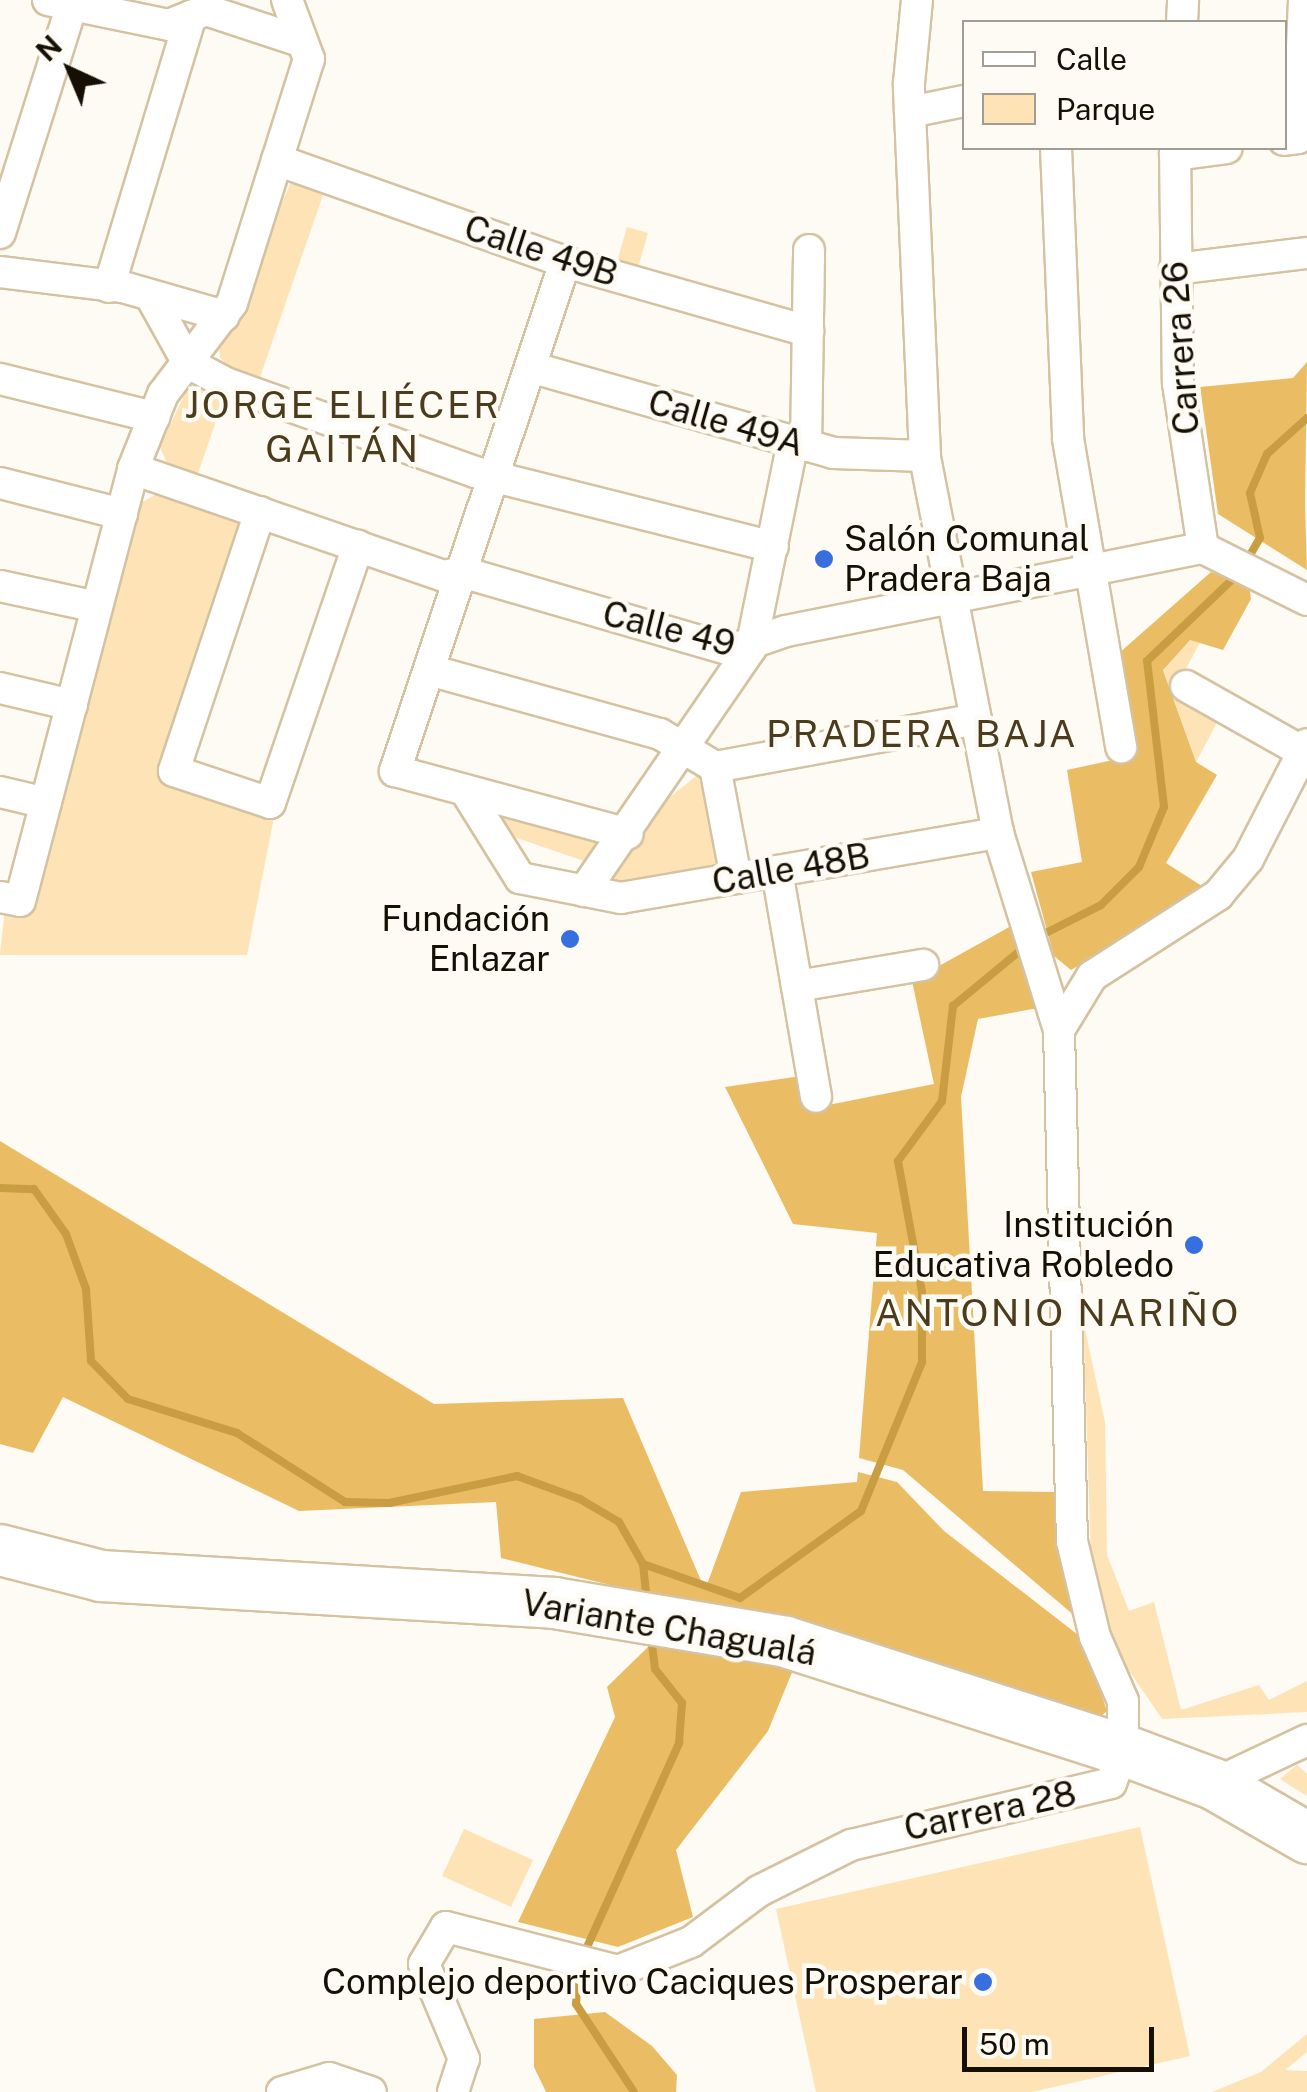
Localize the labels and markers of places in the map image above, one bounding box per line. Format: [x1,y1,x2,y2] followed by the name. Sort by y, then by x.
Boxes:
[844,518,1090,600] place label: Salón Comunal Pradera Baja
[813,548,835,570] marker: Salón Comunal Pradera Baja
[381,898,550,980] place label: Fundación Enlazar
[559,928,581,950] marker: Fundación Enlazar
[873,1204,1174,1286] place label: Institución Educativa Robledo
[1183,1234,1205,1256] marker: Institución Educativa Robledo
[321,1961,963,2003] place label: Complejo deportivo Caciques Prosperar
[972,1971,994,1993] marker: Complejo deportivo Caciques Prosperar

